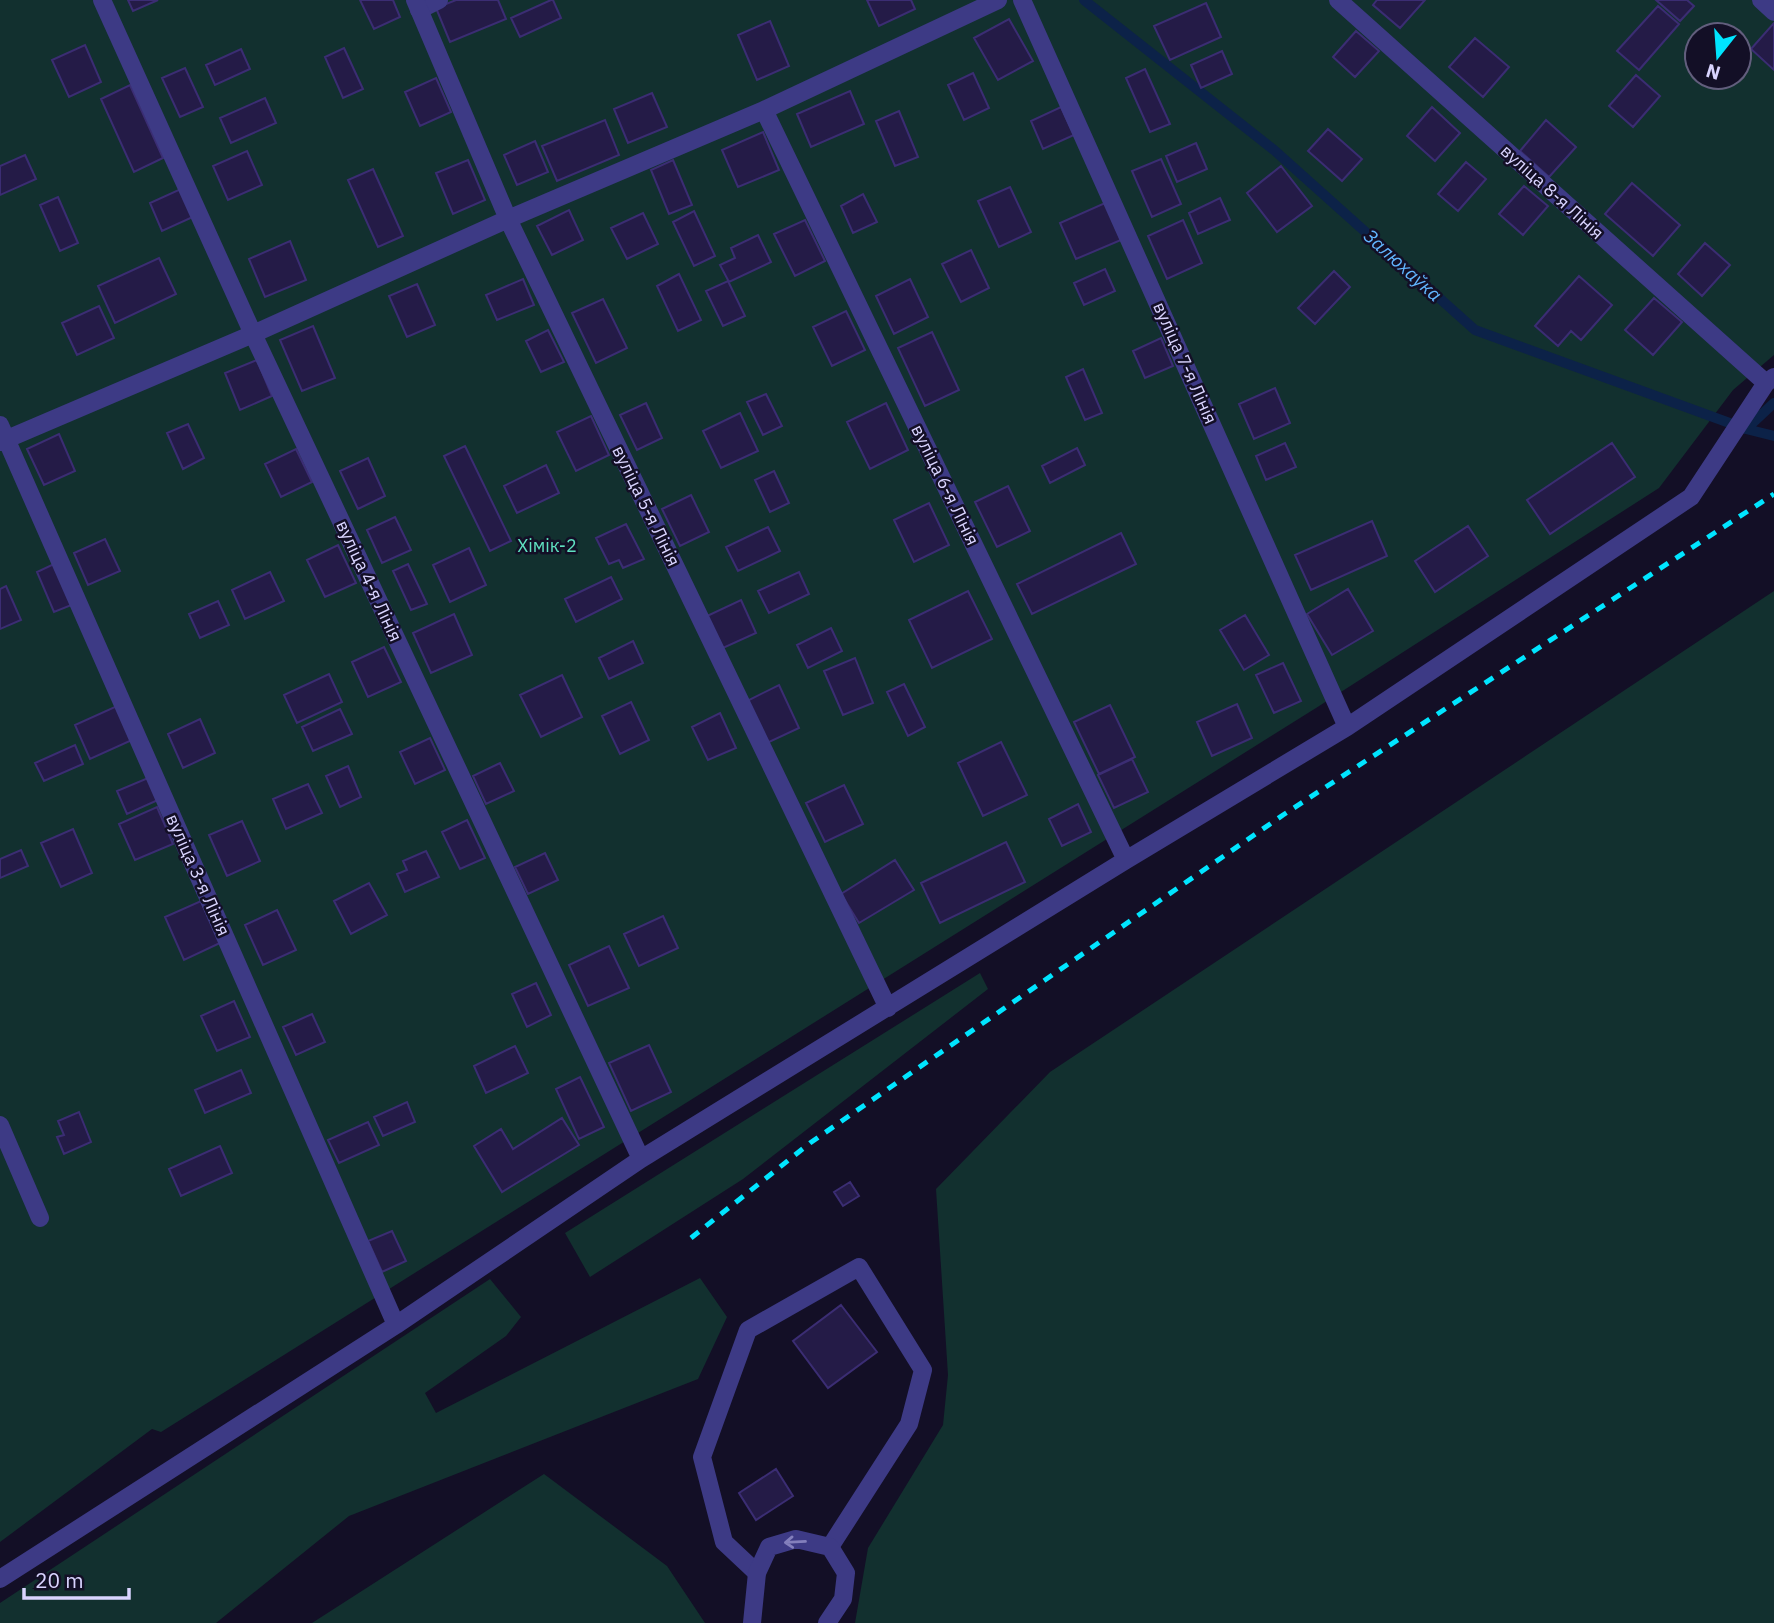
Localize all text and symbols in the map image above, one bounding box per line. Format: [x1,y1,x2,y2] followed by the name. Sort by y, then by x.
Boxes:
[1683,21,1753,91] north arrow
[1703,59,1723,86] text: N
[1496,139,1609,244] street label: вуліца 8-я Лінія
[1359,224,1447,306] water label: Залюхаўка
[1148,298,1223,427] street label: вуліца 7-я Лінія
[906,421,985,549] street label: вуліца 6-я Лінія
[607,442,686,570] street label: вуліца 5-я Лінія
[331,516,408,645] street label: вуліца 4-я Лінія
[517,534,577,557] park label: Хімік-2
[161,810,236,939] street label: вуліца 3-я Лінія
[784,1536,807,1549] one-way arrow
[24,1556,130,1600] scale bar
[35,1566,84,1594] text: 20 m

